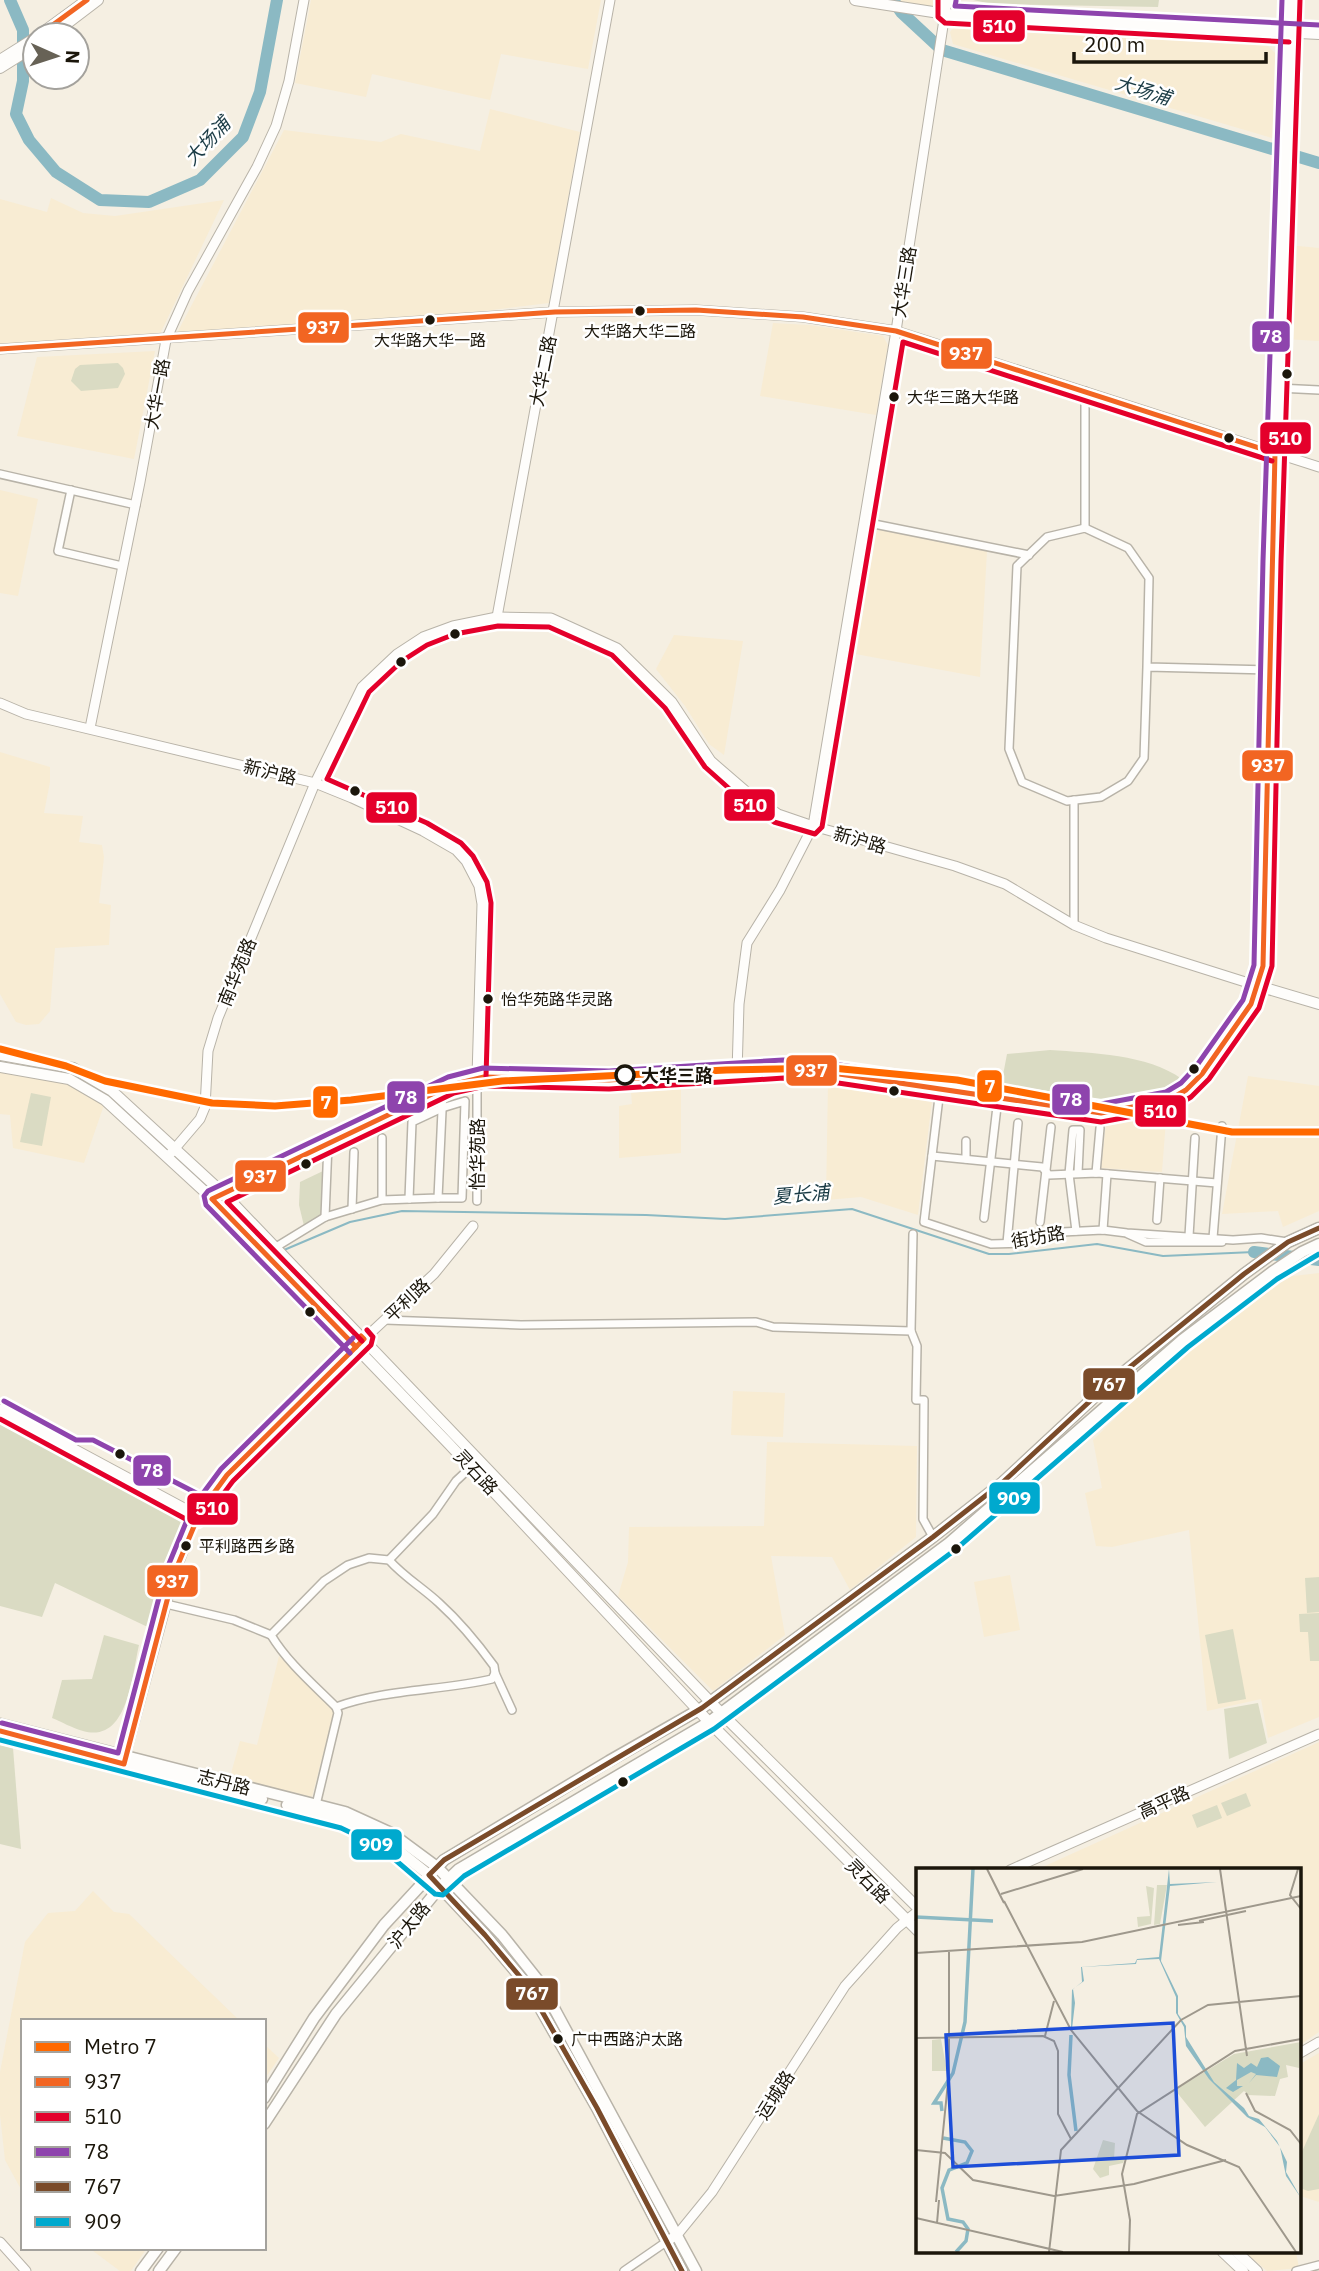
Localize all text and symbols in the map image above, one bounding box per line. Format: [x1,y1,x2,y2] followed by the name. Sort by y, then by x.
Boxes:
[972,9,1026,43] line badge: 510
[982,14,1016,38] text: 510
[21,21,91,91] north arrow
[1074,21,1266,65] scale bar
[1084,30,1145,58] text: 200 m
[61,49,85,64] text: N
[1112,70,1177,111] water label: 大场浦
[179,110,237,170] water label: 大场浦
[887,245,921,319] street label: 大华三路
[633,304,647,318] marker: 大华路大华二路
[297,311,350,344] line badge: 937
[423,313,437,327] marker: 大华路大华一路
[306,315,340,339] text: 937
[1251,320,1291,353] line badge: 78
[584,321,696,341] place label: 大华路大华二路
[1260,324,1282,348] text: 78
[374,330,486,350] place label: 大华路大华一路
[525,333,561,409] street label: 大华二路
[940,337,993,370] line badge: 937
[949,341,983,365] text: 937
[139,357,175,431] street label: 大华一路
[1280,367,1294,381] unlabelled marker
[907,387,1019,407] place label: 大华三路大华路
[887,390,901,404] marker: 大华三路大华路
[1259,421,1312,455] line badge: 510
[1268,426,1302,450] text: 510
[1222,431,1236,445] unlabelled marker
[448,627,462,641] unlabelled marker
[394,655,408,669] unlabelled marker
[1241,749,1294,782] line badge: 937
[1251,753,1285,777] text: 937
[241,754,299,790] street label: 新沪路
[348,784,362,798] unlabelled marker
[723,788,776,822] line badge: 510
[365,791,418,824] line badge: 510
[733,793,767,817] text: 510
[375,795,409,819] text: 510
[831,822,889,858] street label: 新沪路
[213,934,261,1010] street label: 南华苑路
[501,989,613,1009] place label: 怡华苑路华灵路
[481,992,495,1006] marker: 怡华苑路华灵路
[785,1054,838,1087] line badge: 937
[794,1058,828,1082] text: 937
[1187,1062,1201,1076] unlabelled marker
[641,1064,713,1087] place label: 大华三路
[615,1065,635,1085] marker: 大华三路
[976,1069,1003,1103] line badge: 7
[984,1074,996,1098] text: 7
[386,1080,426,1114] line badge: 78
[1051,1083,1091,1116] line badge: 78
[887,1084,901,1098] unlabelled marker
[312,1085,339,1119] line badge: 7
[395,1085,417,1109] text: 78
[1060,1087,1082,1111] text: 78
[320,1090,332,1114] text: 7
[1134,1094,1187,1128] line badge: 510
[1143,1099,1177,1123] text: 510
[466,1118,489,1190] street label: 怡华苑路
[299,1157,313,1171] unlabelled marker
[234,1159,287,1193] line badge: 937
[243,1164,277,1188] text: 937
[772,1179,833,1208] water label: 夏长浦
[1009,1221,1067,1253] street label: 街坊路
[379,1273,435,1327] street label: 平利路
[303,1305,317,1319] unlabelled marker
[1082,1367,1136,1401] line badge: 767
[1092,1372,1126,1396] text: 767
[449,1444,503,1500] street label: 灵石路
[113,1447,127,1461] unlabelled marker
[132,1454,172,1487] line badge: 78
[141,1458,163,1482] text: 78
[988,1481,1041,1515] line badge: 909
[997,1486,1031,1510] text: 909
[186,1492,239,1526] line badge: 510
[195,1496,229,1520] text: 510
[199,1536,295,1556] place label: 平利路西乡路
[179,1539,193,1553] marker: 平利路西乡路
[949,1542,963,1556] unlabelled marker
[146,1564,199,1598] line badge: 937
[155,1569,189,1593] text: 937
[195,1764,253,1800] street label: 志丹路
[616,1775,630,1789] unlabelled marker
[1135,1781,1193,1823] street label: 高平路
[350,1828,403,1861] line badge: 909
[359,1832,393,1856] text: 909
[841,1854,895,1908] street label: 灵石路
[916,1868,1302,2254] inset map
[383,1897,435,1953] street label: 沪太路
[505,1977,559,2011] line badge: 767
[515,1981,549,2005] text: 767
[21,2019,266,2250] legend
[571,2029,683,2049] place label: 广中西路沪太路
[84,2032,157,2060] text: Metro 7
[551,2032,565,2046] marker: 广中西路沪太路
[751,2066,799,2124] street label: 运城路
[84,2067,122,2095] text: 937
[84,2102,122,2130] text: 510
[84,2137,109,2165] text: 78
[84,2172,122,2200] text: 767
[84,2207,122,2235] text: 909

